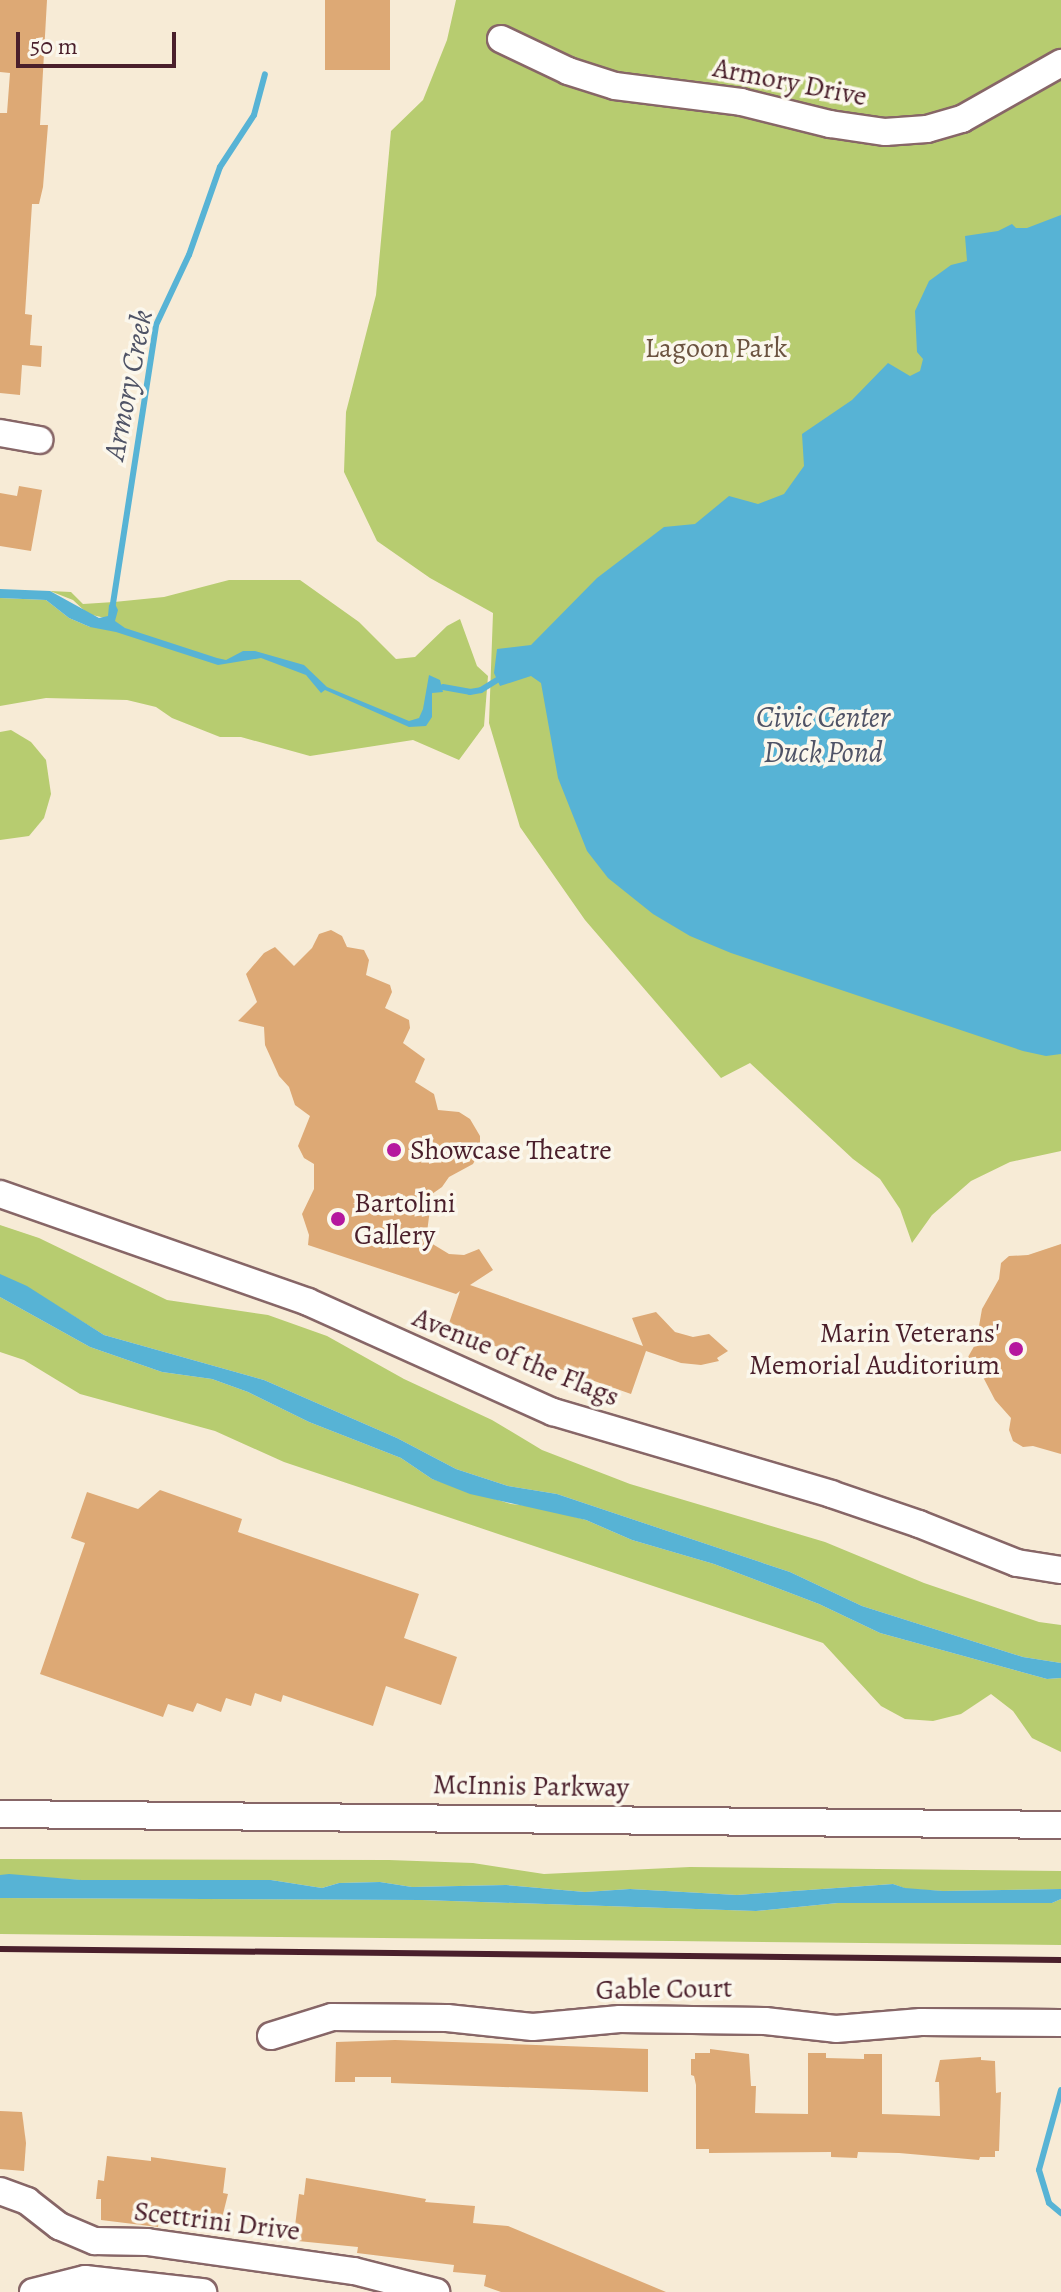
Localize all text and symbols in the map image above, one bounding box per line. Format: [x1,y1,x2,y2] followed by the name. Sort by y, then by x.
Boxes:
[20,16,180,66] scale bar
[30,30,78,62] text: 50 m
[710,51,870,113] street label: Armory Drive
[96,307,160,463] water label: Armory Creek
[645,331,787,365] park label: Lagoon Park
[756,699,890,770] water label: Civic Center Duck Pond
[410,1133,612,1167] place label: Showcase Theatre
[385,1141,403,1159] marker: Showcase Theatre
[354,1186,456,1252] place label: Bartolini Gallery
[329,1210,347,1228] marker: Bartolini Gallery
[408,1300,624,1414] street label: Avenue of the Flags
[749,1316,1000,1382] place label: Marin Veterans' Memorial Auditorium
[1007,1340,1025,1358] marker: Marin Veterans' Memorial Auditorium
[433,1767,629,1805] street label: McInnis Parkway
[595,1971,733,2007] street label: Gable Court
[132,2194,302,2248] street label: Scettrini Drive

